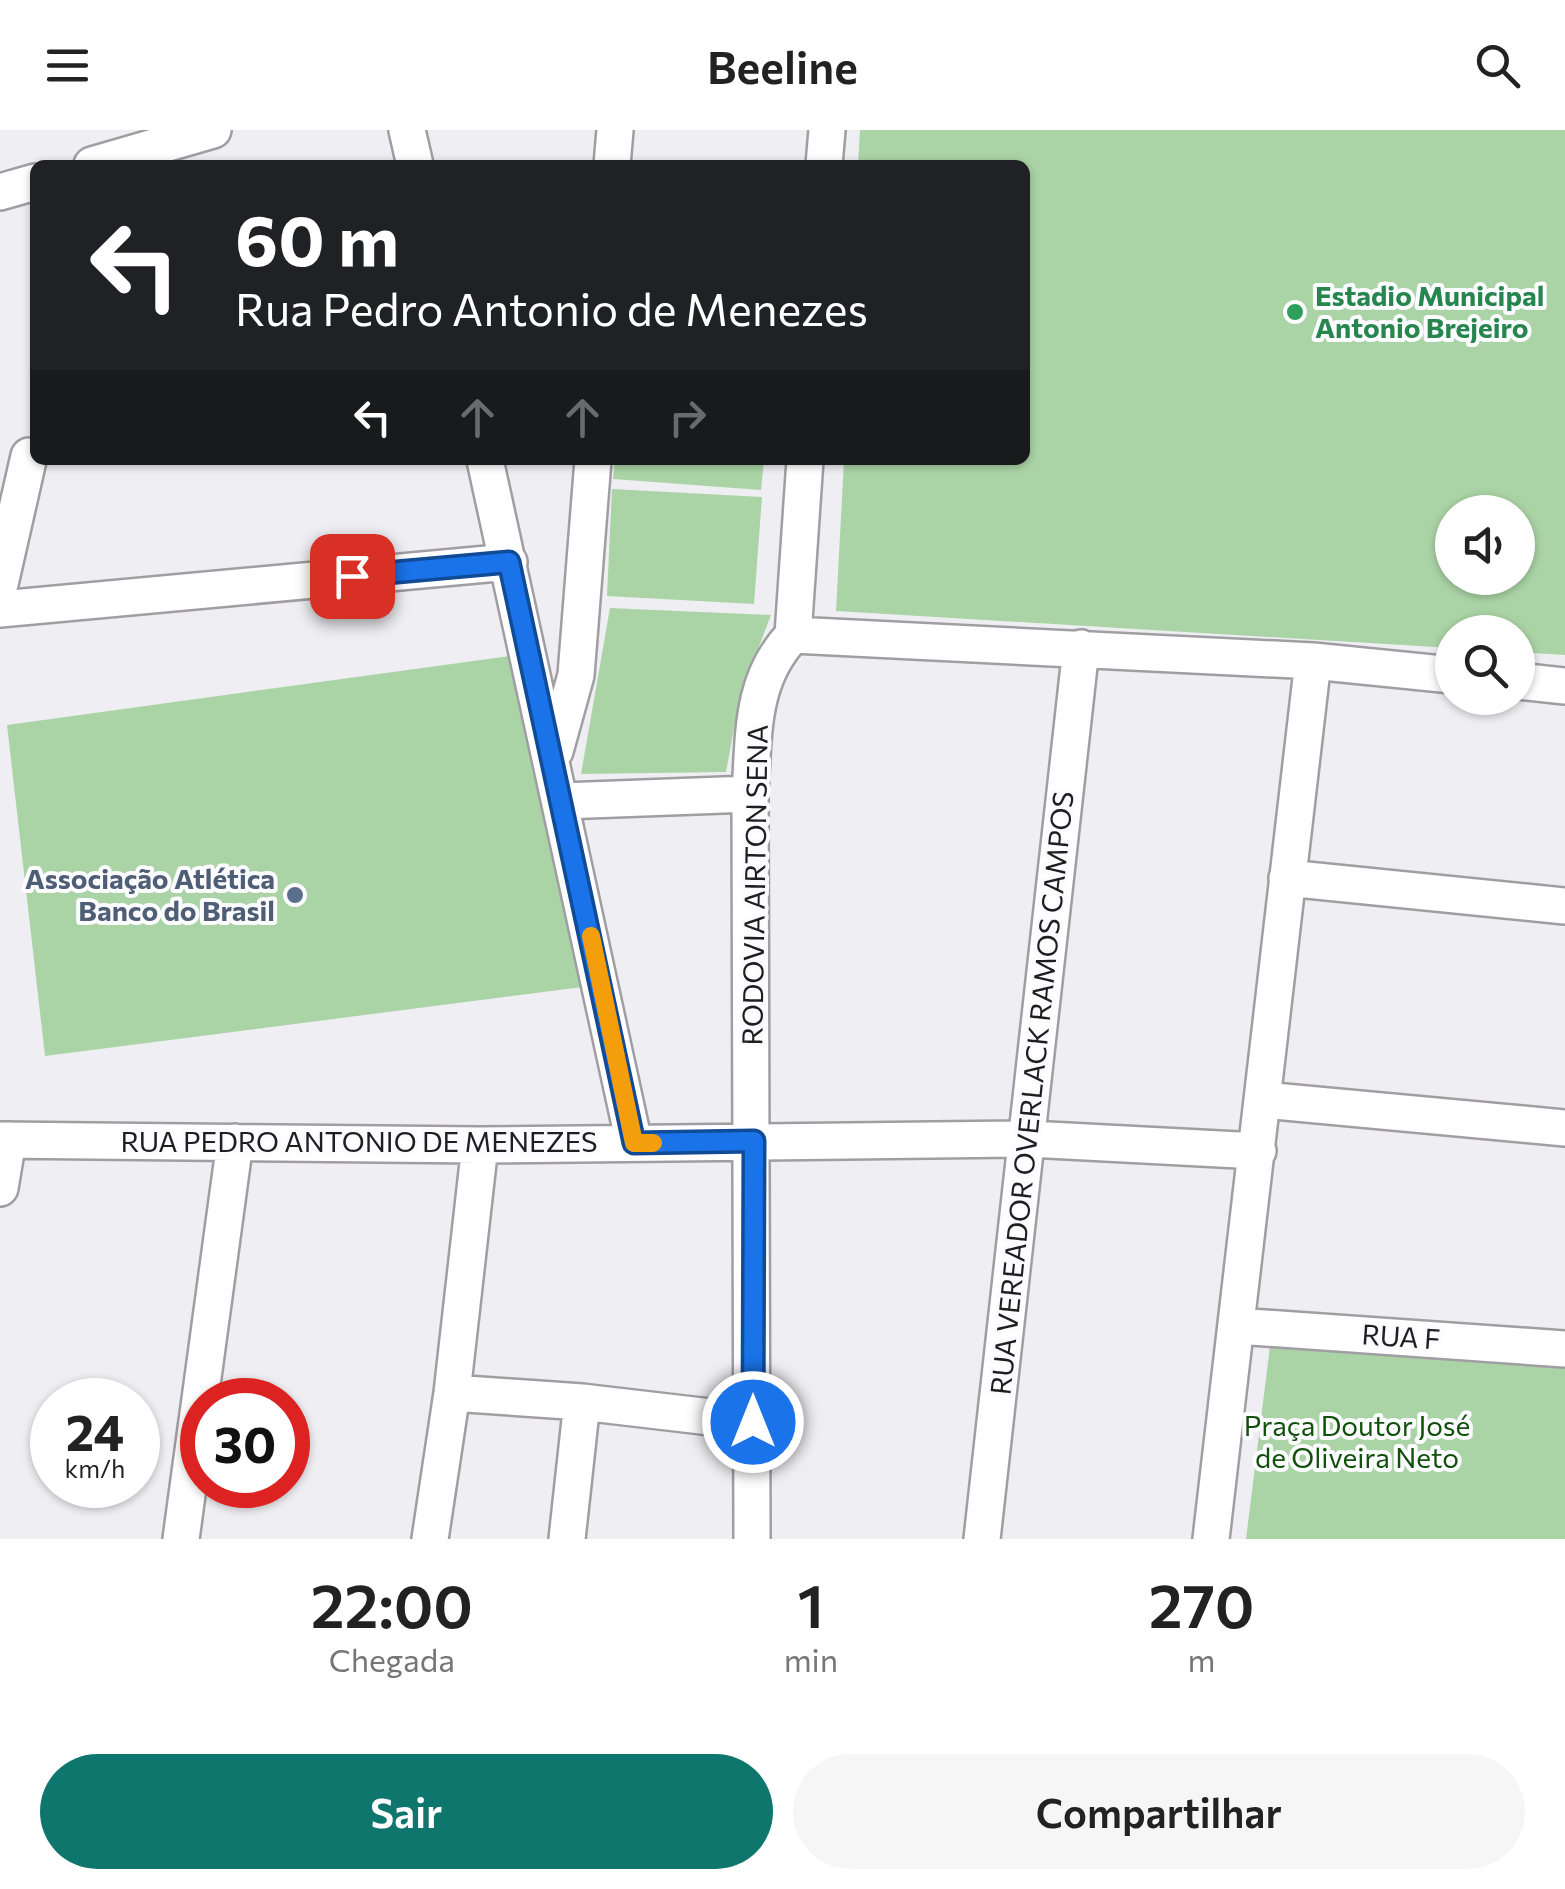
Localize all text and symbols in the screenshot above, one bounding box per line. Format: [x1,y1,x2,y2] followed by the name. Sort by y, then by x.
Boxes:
[40,38,95,93] icon: menu
[707,38,858,93] text: Beeline
[1470,38,1525,93] icon: search
[235,195,399,280] text: 60 m
[70,200,200,330] icon: left
[1315,278,1544,344] place label: Estadio Municipal Antonio Brejeiro
[235,280,868,335] text: Rua Pedro Antonio de Menezes
[1284,301,1306,323] marker: Estadio Municipal Antonio Brejeiro
[345,390,400,445] icon: left
[450,390,505,445] icon: ahead
[555,390,610,445] icon: ahead
[660,390,715,445] icon: right
[1435,495,1535,715] map controls
[1435,495,1535,595] button: sound
[310,534,395,619] pin
[325,549,380,604] icon: arrive
[1435,615,1535,715] button: search
[734,724,774,1046] street label: RODOVIA AIRTON SENA
[982,789,1080,1396] street label: RUA VEREADOR OVERLACK RAMOS CAMPOS
[25,861,275,927] place label: Associação Atlética Banco do Brasil
[284,884,306,906] marker: Associação Atlética Banco do Brasil
[120,1124,598,1158] street label: RUA PEDRO ANTONIO DE MENEZES
[1361,1316,1441,1356] street label: RUA F
[701,1370,805,1474] position arrow
[180,1378,310,1508] speed limit sign: 30
[66,1400,124,1461] text: 24
[1244,1408,1470,1474] park label: Praça Doutor José de Oliveira Neto
[65,1453,125,1483] text: km/h
[311,1567,473,1640] text: 22:00
[798,1567,824,1640] text: 1
[1149,1567,1254,1640] text: 270
[329,1639,455,1679] text: Chegada
[784,1639,838,1679] text: min
[1188,1639,1216,1679] text: m
[40,1754,773,1869] button: Sair
[793,1754,1525,1869] button: Compartilhar

